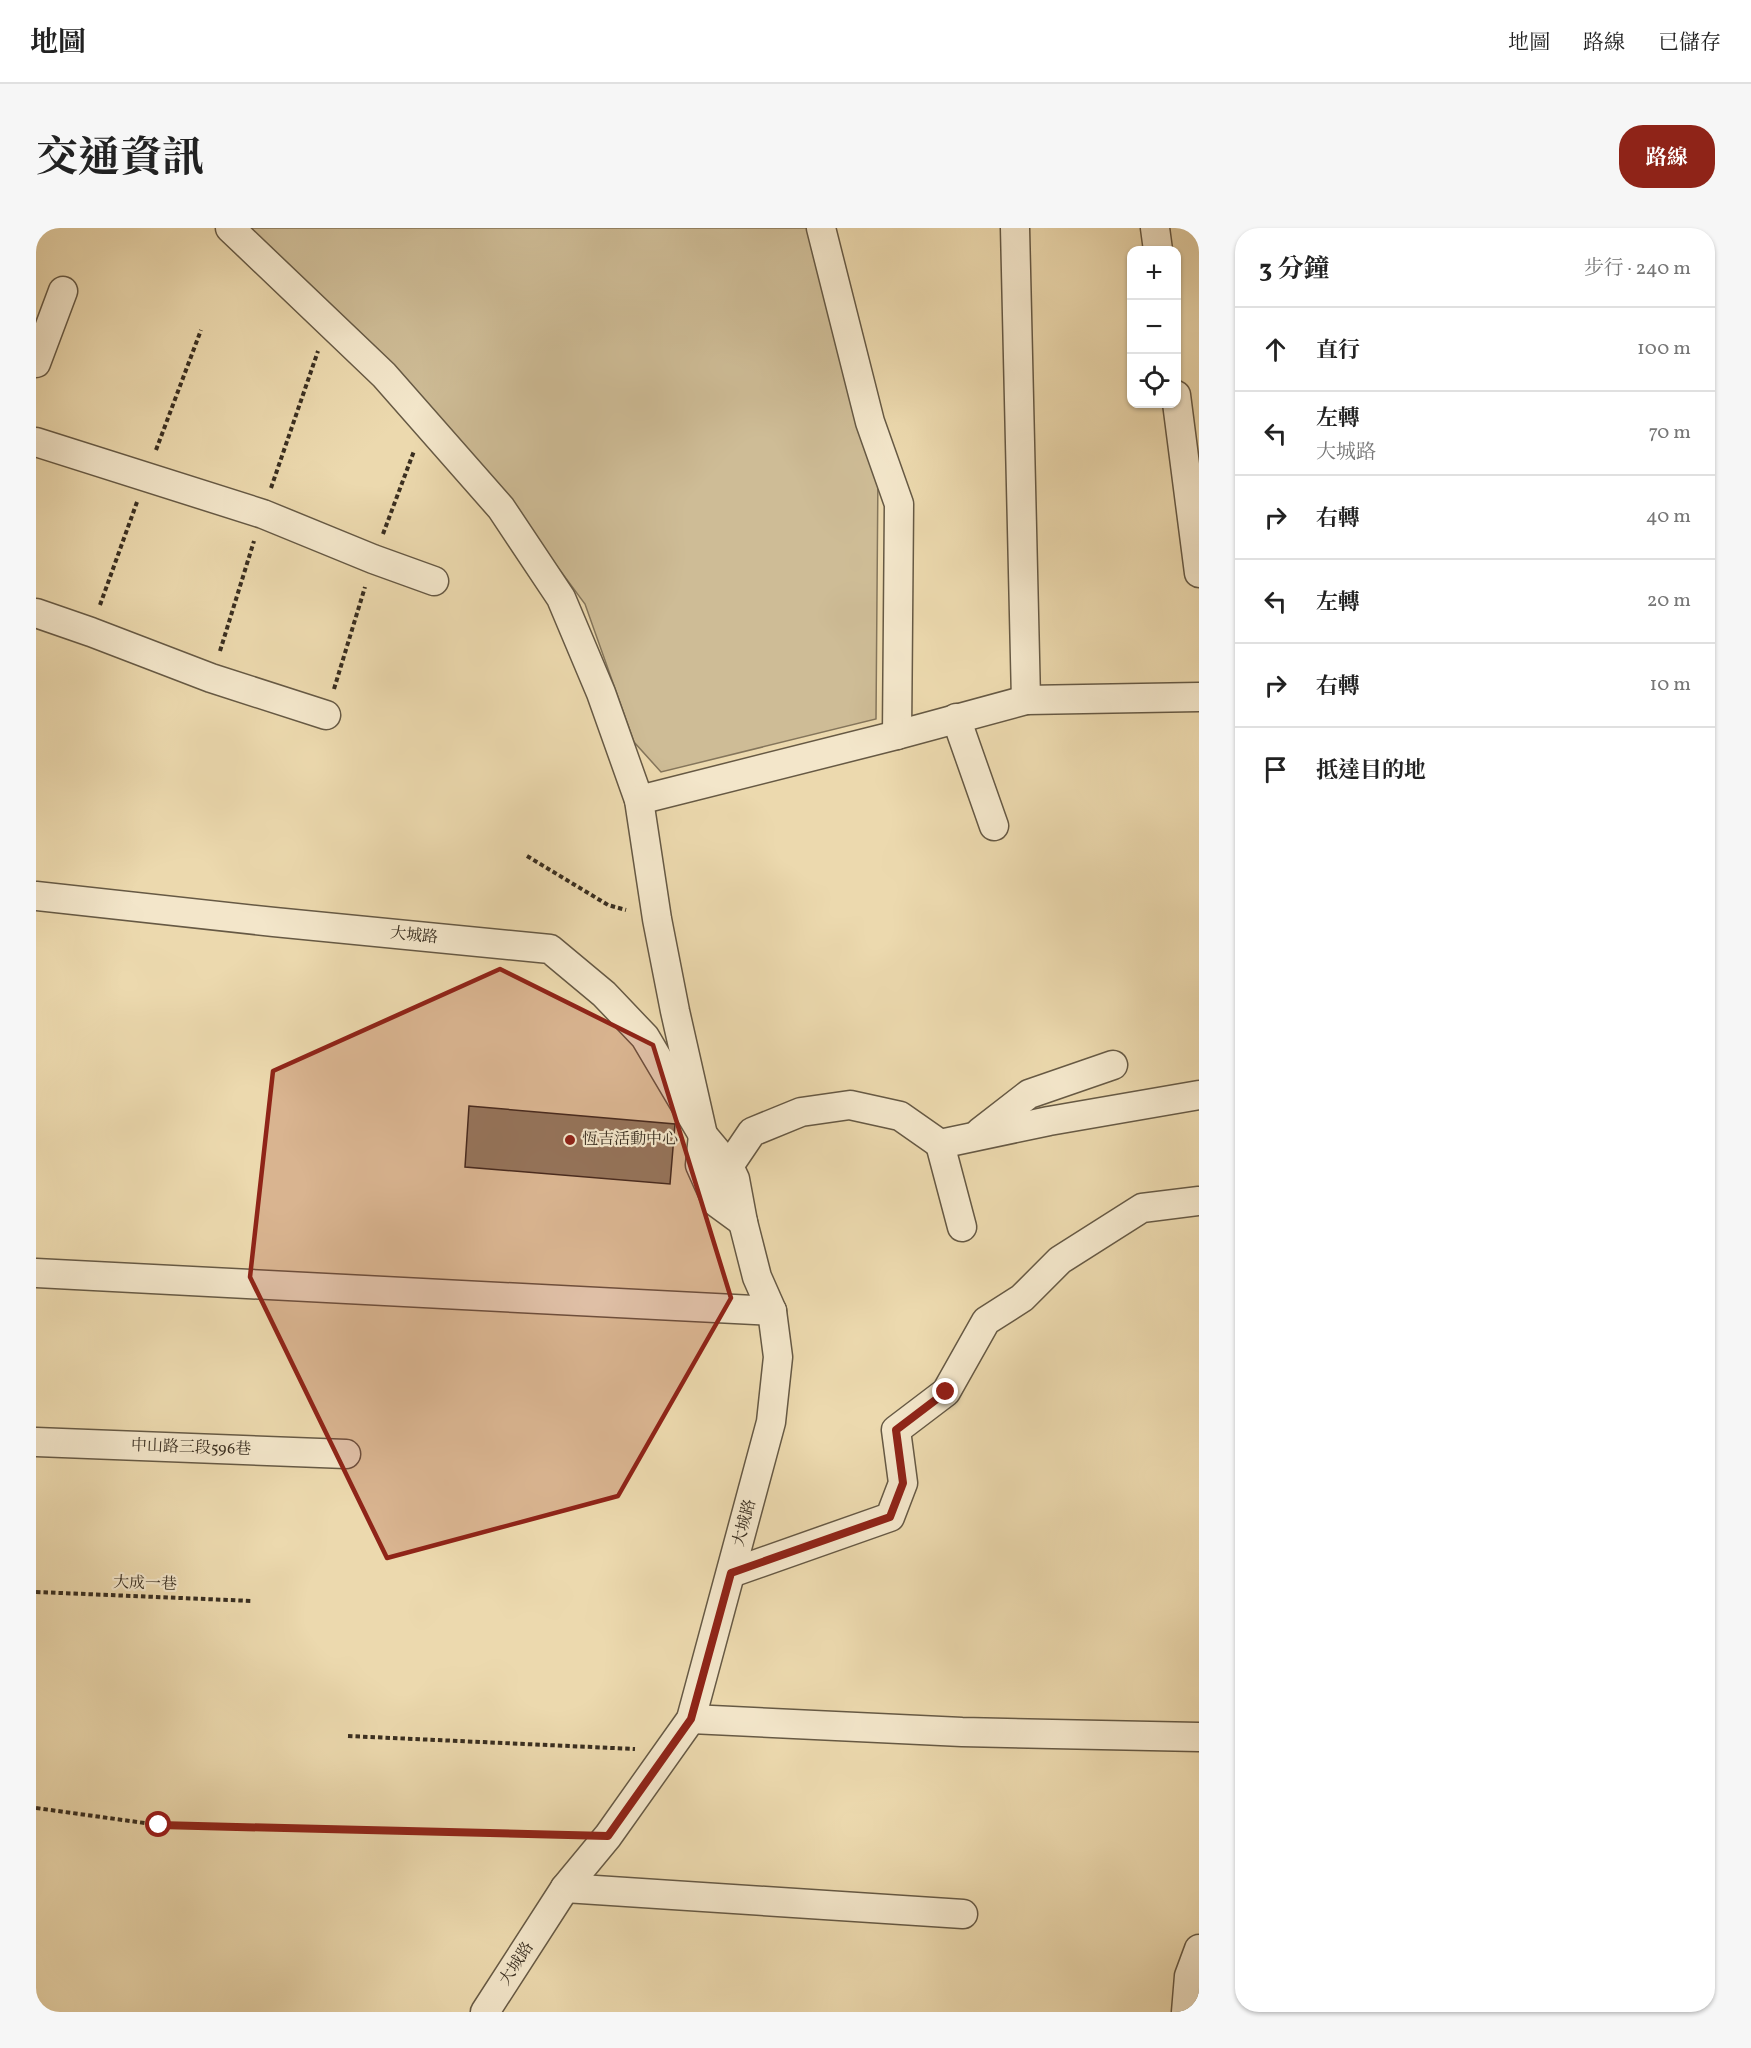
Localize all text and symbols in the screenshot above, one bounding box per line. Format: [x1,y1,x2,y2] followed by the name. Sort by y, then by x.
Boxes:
[30,24,86,63] text: 地圖
[1508,29,1550,58] text: 地圖
[1583,29,1625,58] text: 路線
[1658,29,1721,58] text: 已儲存
[1619,125,1715,188] button: 路線
[36,131,204,190] text: 交通資訊
[1127,246,1181,408] map controls
[1127,246,1181,300] button: +
[1259,252,1329,288] text: 3 分鐘
[1584,255,1691,283] text: 步行 · 240 m
[1127,300,1181,354] button: −
[1259,333,1292,366] icon: ahead
[1637,335,1691,363] text: 100 m
[1316,336,1360,367] text: 直行
[1127,354,1181,408] button: locate
[1316,404,1360,435] text: 左轉
[1259,417,1292,450] icon: left
[1648,419,1691,447] text: 70 m
[1316,439,1376,467] text: 大城路
[1259,501,1292,534] icon: right
[1646,503,1691,531] text: 40 m
[1316,504,1360,535] text: 右轉
[1259,585,1292,618] icon: left
[1647,587,1691,615] text: 20 m
[1316,588,1360,619] text: 左轉
[1259,669,1292,702] icon: right
[1650,671,1691,699] text: 10 m
[1316,672,1360,703] text: 右轉
[1259,753,1292,786] icon: arrive
[1316,756,1426,787] text: 抵達目的地
[389,923,439,949] street label: 大城路
[582,1129,678,1151] place label: 恆吉活動中心
[563,1133,577,1147] marker: 恆吉活動中心
[932,1378,958,1404] route end
[130,1435,252,1461] street label: 中山路三段596巷
[728,1497,762,1549] street label: 大城路
[113,1572,177,1596] street label: 大成一巷
[145,1811,171,1837] route start
[495,1938,539,1990] street label: 大城路

